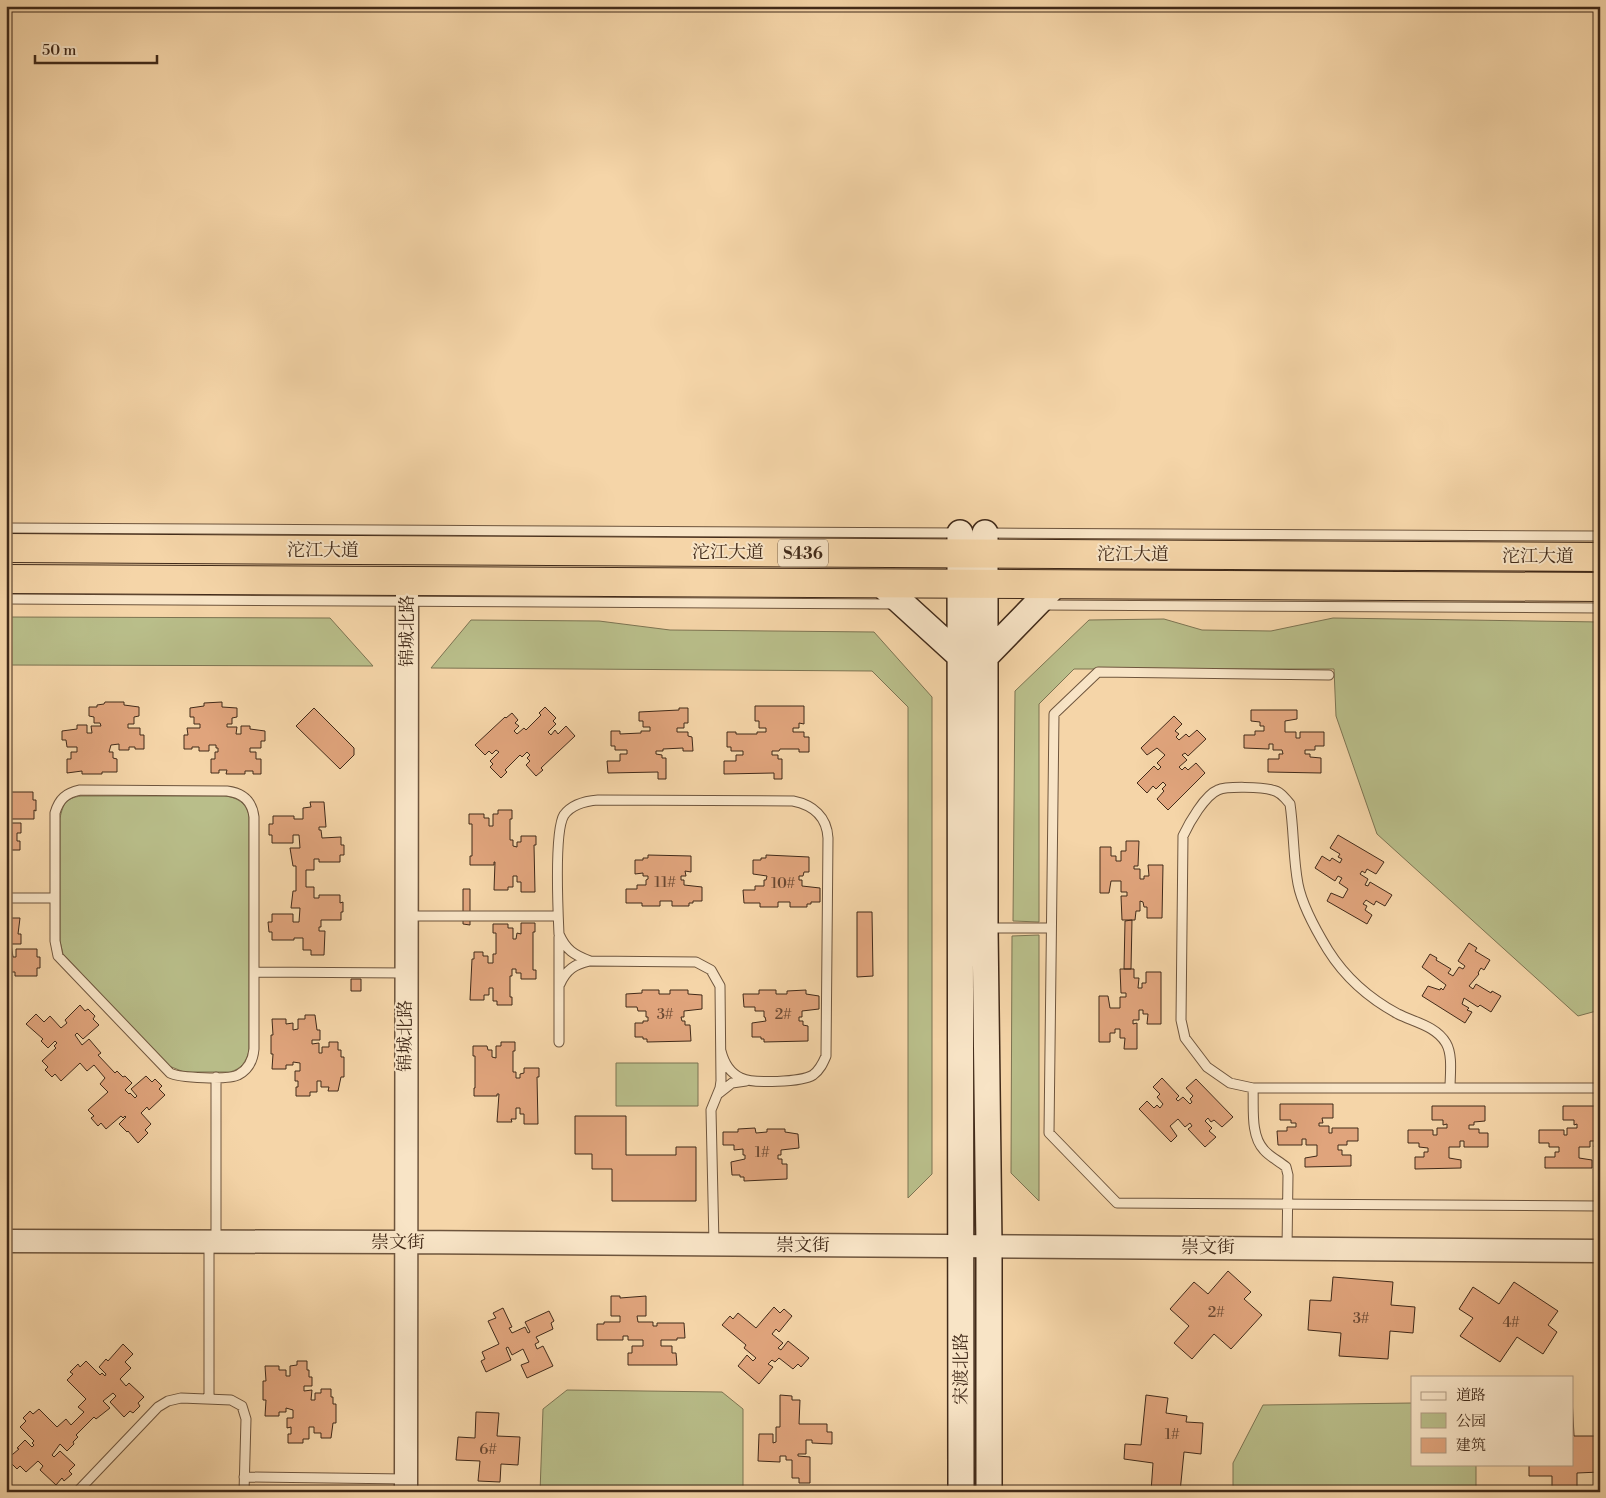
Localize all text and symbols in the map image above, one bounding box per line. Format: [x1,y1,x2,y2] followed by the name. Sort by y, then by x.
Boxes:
[35,32,158,64] scale bar
[42,41,76,60] text: 50 m
[287,539,359,562] street label: 沱江大道
[778,540,828,566] road number: S436
[692,541,764,564] street label: 沱江大道
[1097,543,1169,566] street label: 沱江大道
[1502,545,1574,568] street label: 沱江大道
[396,595,419,667] street label: 锦城北路
[654,873,677,892] house number: 11#
[771,874,796,893] house number: 10#
[394,1000,417,1072] street label: 锦城北路
[657,1005,674,1024] house number: 3#
[775,1005,792,1024] house number: 2#
[755,1143,770,1162] house number: 1#
[371,1231,425,1254] street label: 崇文街
[776,1234,830,1257] street label: 崇文街
[1181,1236,1235,1259] street label: 崇文街
[1208,1303,1225,1322] house number: 2#
[1353,1309,1370,1328] house number: 3#
[1502,1313,1520,1332] house number: 4#
[950,1333,973,1405] street label: 宋渡北路
[1411,1376,1574,1466] legend
[1456,1386,1486,1405] text: 道路
[1456,1412,1486,1431] text: 公园
[1165,1425,1180,1444] house number: 1#
[1456,1436,1486,1455] text: 建筑
[479,1440,497,1459] house number: 6#

